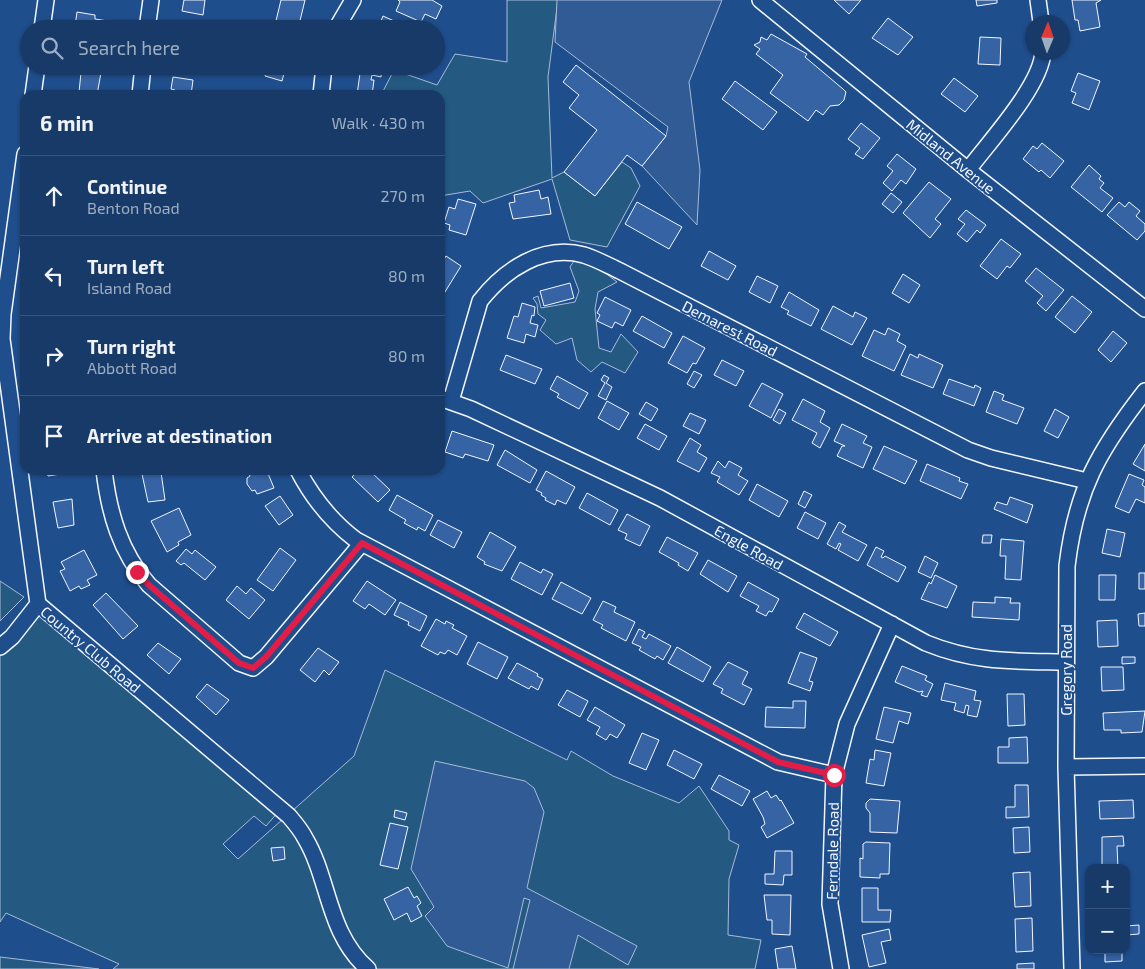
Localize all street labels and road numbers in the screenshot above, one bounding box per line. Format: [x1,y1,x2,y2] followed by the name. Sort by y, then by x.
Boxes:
[903,115,999,197] street label: Midland Avenue
[679,296,781,360] street label: Demarest Road
[711,521,787,573] street label: Engle Road
[37,602,145,696] street label: Country Club Road
[1057,624,1075,716] street label: Gregory Road
[822,802,842,900] street label: Ferndale Road

